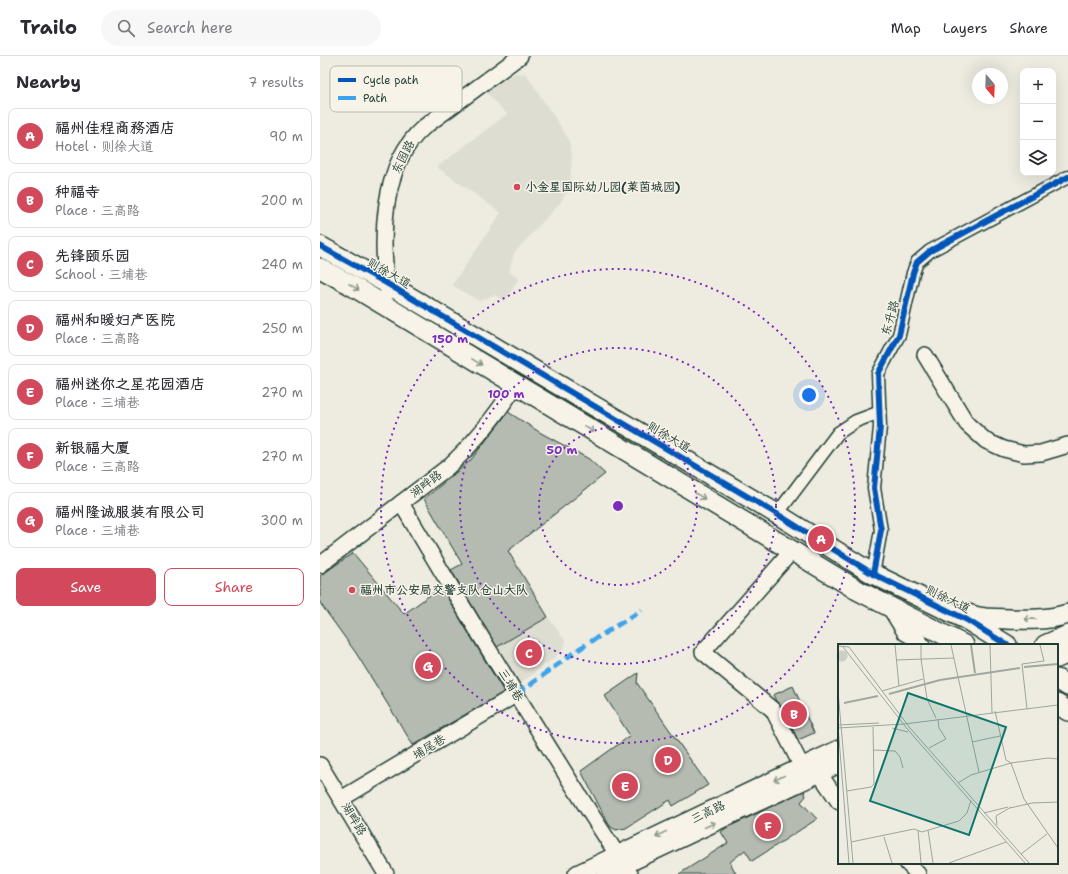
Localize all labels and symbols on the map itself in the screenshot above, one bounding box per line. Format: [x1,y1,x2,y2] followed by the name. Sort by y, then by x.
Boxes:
[330,66,462,112] legend
[972,68,1008,104] north arrow
[363,73,419,88] text: Cycle path
[363,91,387,106] text: Path
[388,137,418,177] street label: 东园路
[525,179,681,195] place label: 小金星国际幼儿园(莱茵城园)
[512,182,522,192] marker: 小金星国际幼儿园(莱茵城园)
[364,254,414,292] street label: 则徐大道
[348,284,360,292] one-way arrow
[877,298,903,338] street label: 东升路
[432,331,468,347] text: 150 m
[471,358,482,366] one-way arrow
[799,385,819,405] your location
[488,386,525,402] text: 100 m
[644,418,694,456] street label: 则徐大道
[583,425,594,433] one-way arrow
[547,442,578,458] text: 50 m
[407,467,445,501] street label: 湖畔路
[694,492,705,500] one-way arrow
[611,499,625,513] centre of rings
[808,524,834,554] pin: A
[923,581,973,617] street label: 则徐大道
[360,582,528,598] place label: 福州市公安局交警支队仓山大队
[347,585,357,595] marker: 福州市公安局交警支队仓山大队
[1024,615,1037,623] one-way arrow
[516,638,542,668] pin: C
[838,644,1058,864] inset map
[415,651,441,681] pin: G
[495,665,527,705] street label: 三埔巷
[781,699,807,729] pin: B
[409,731,449,763] street label: 埔尾巷
[655,745,681,775] pin: D
[612,771,638,801] pin: E
[773,775,785,782] one-way arrow
[688,797,728,827] street label: 三高路
[338,799,370,839] street label: 湖畔路
[755,811,781,841] pin: F
[704,821,716,828] one-way arrow
[656,831,668,838] one-way arrow

